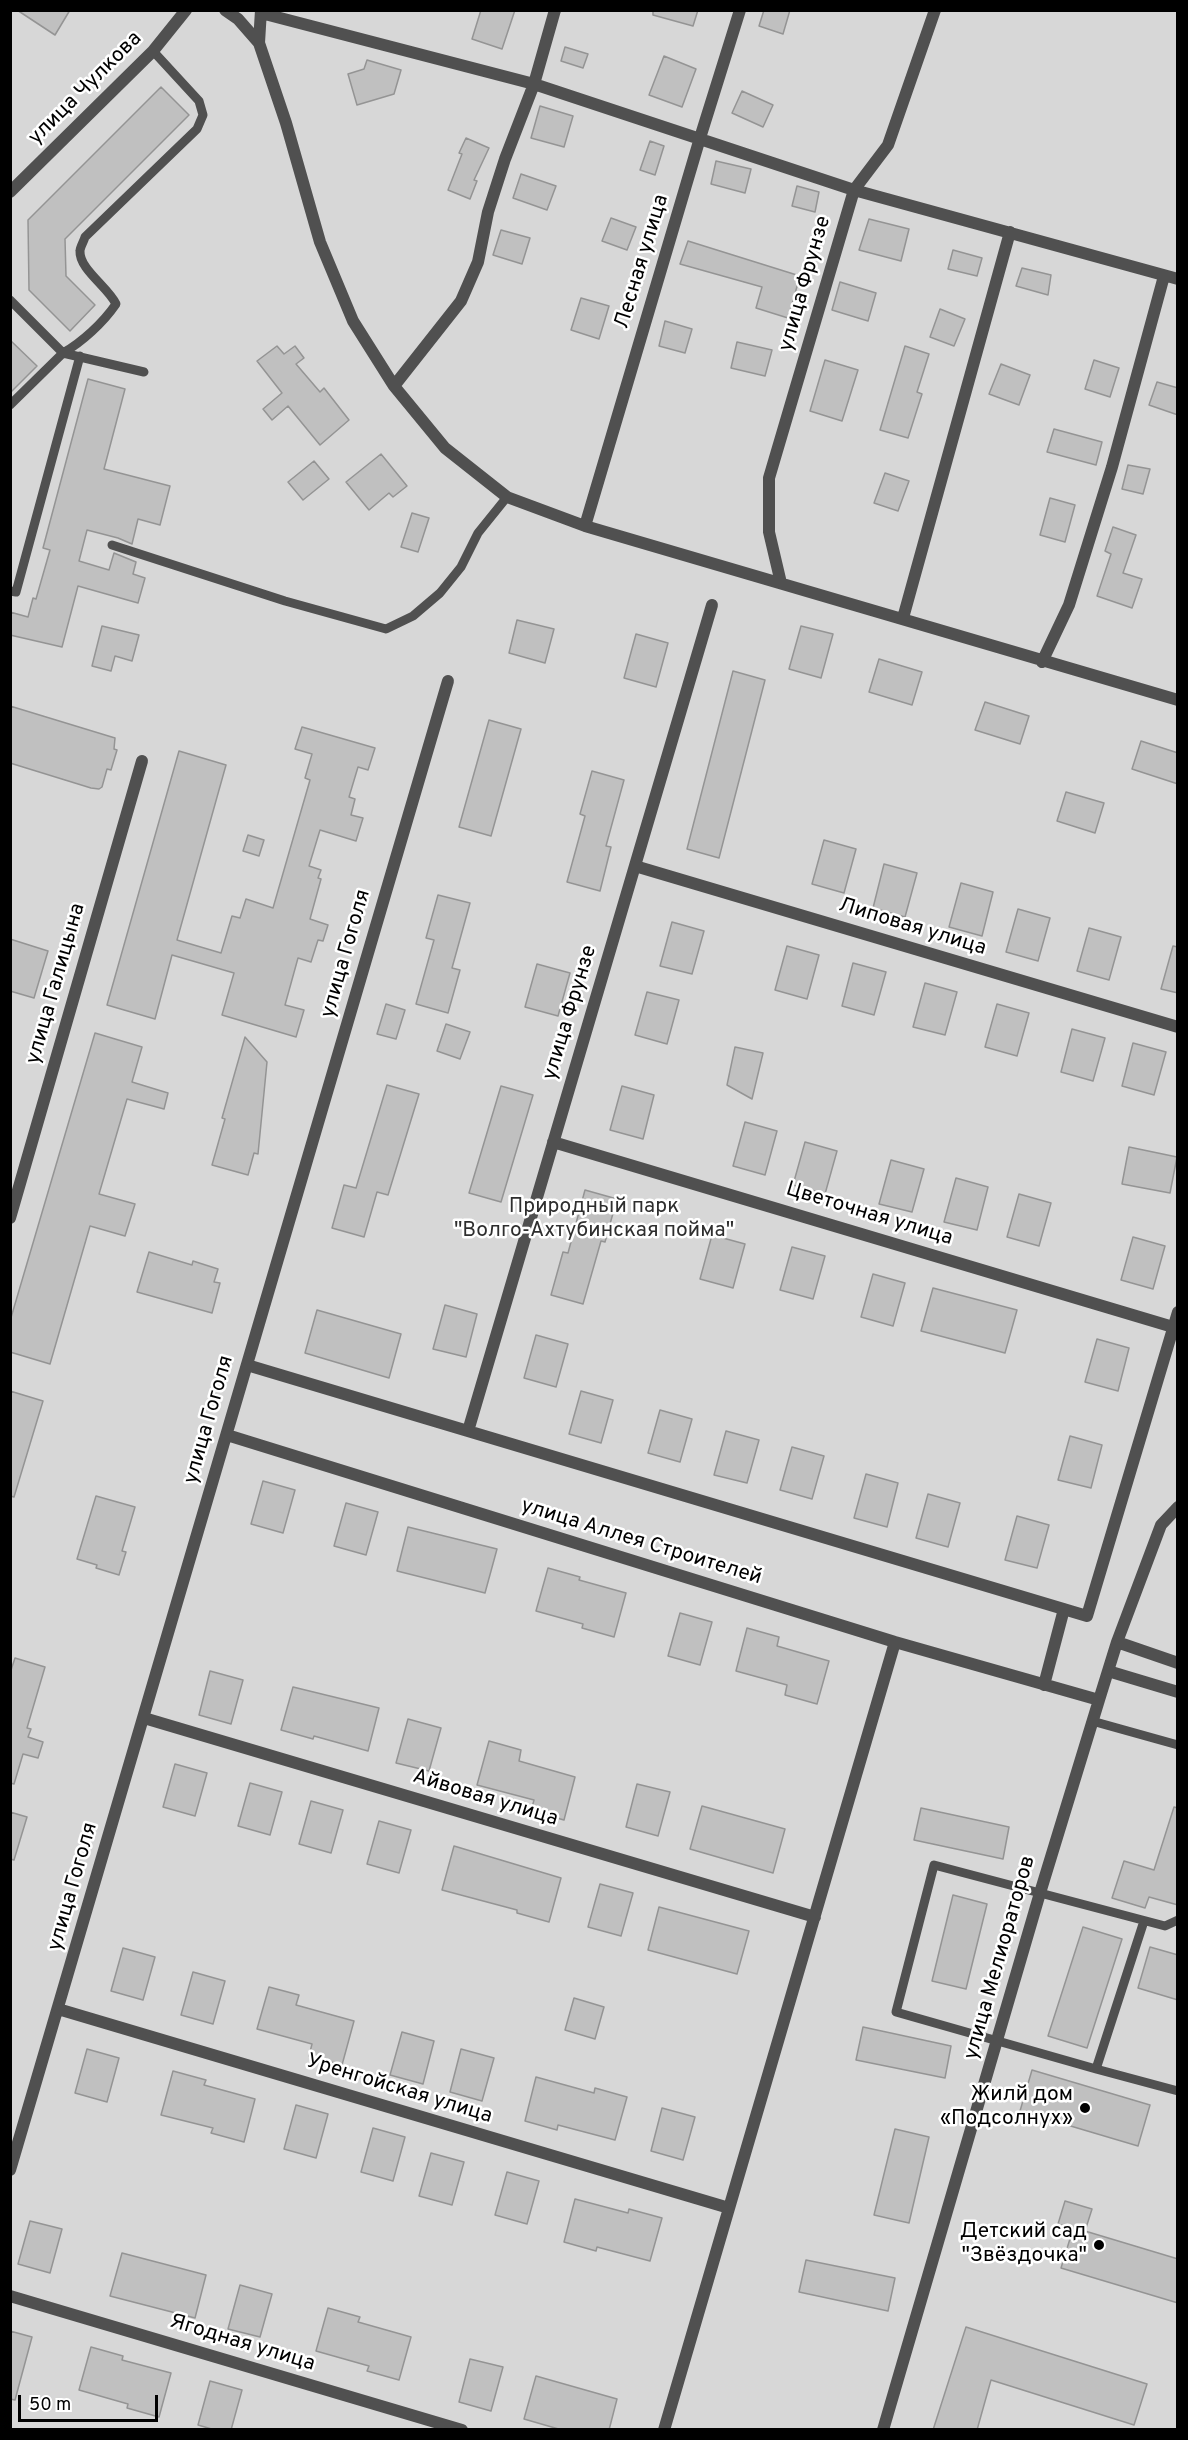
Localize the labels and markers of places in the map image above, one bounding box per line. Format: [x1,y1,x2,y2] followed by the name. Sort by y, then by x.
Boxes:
[940,2083,1073,2133] place label: Жилй дом «Подсолнух»
[1078,2101,1092,2115] marker: Жилй дом «Подсолнух»
[960,2220,1087,2270] place label: Детский сад "Звёздочка"
[1092,2238,1106,2252] marker: Детский сад "Звёздочка"

